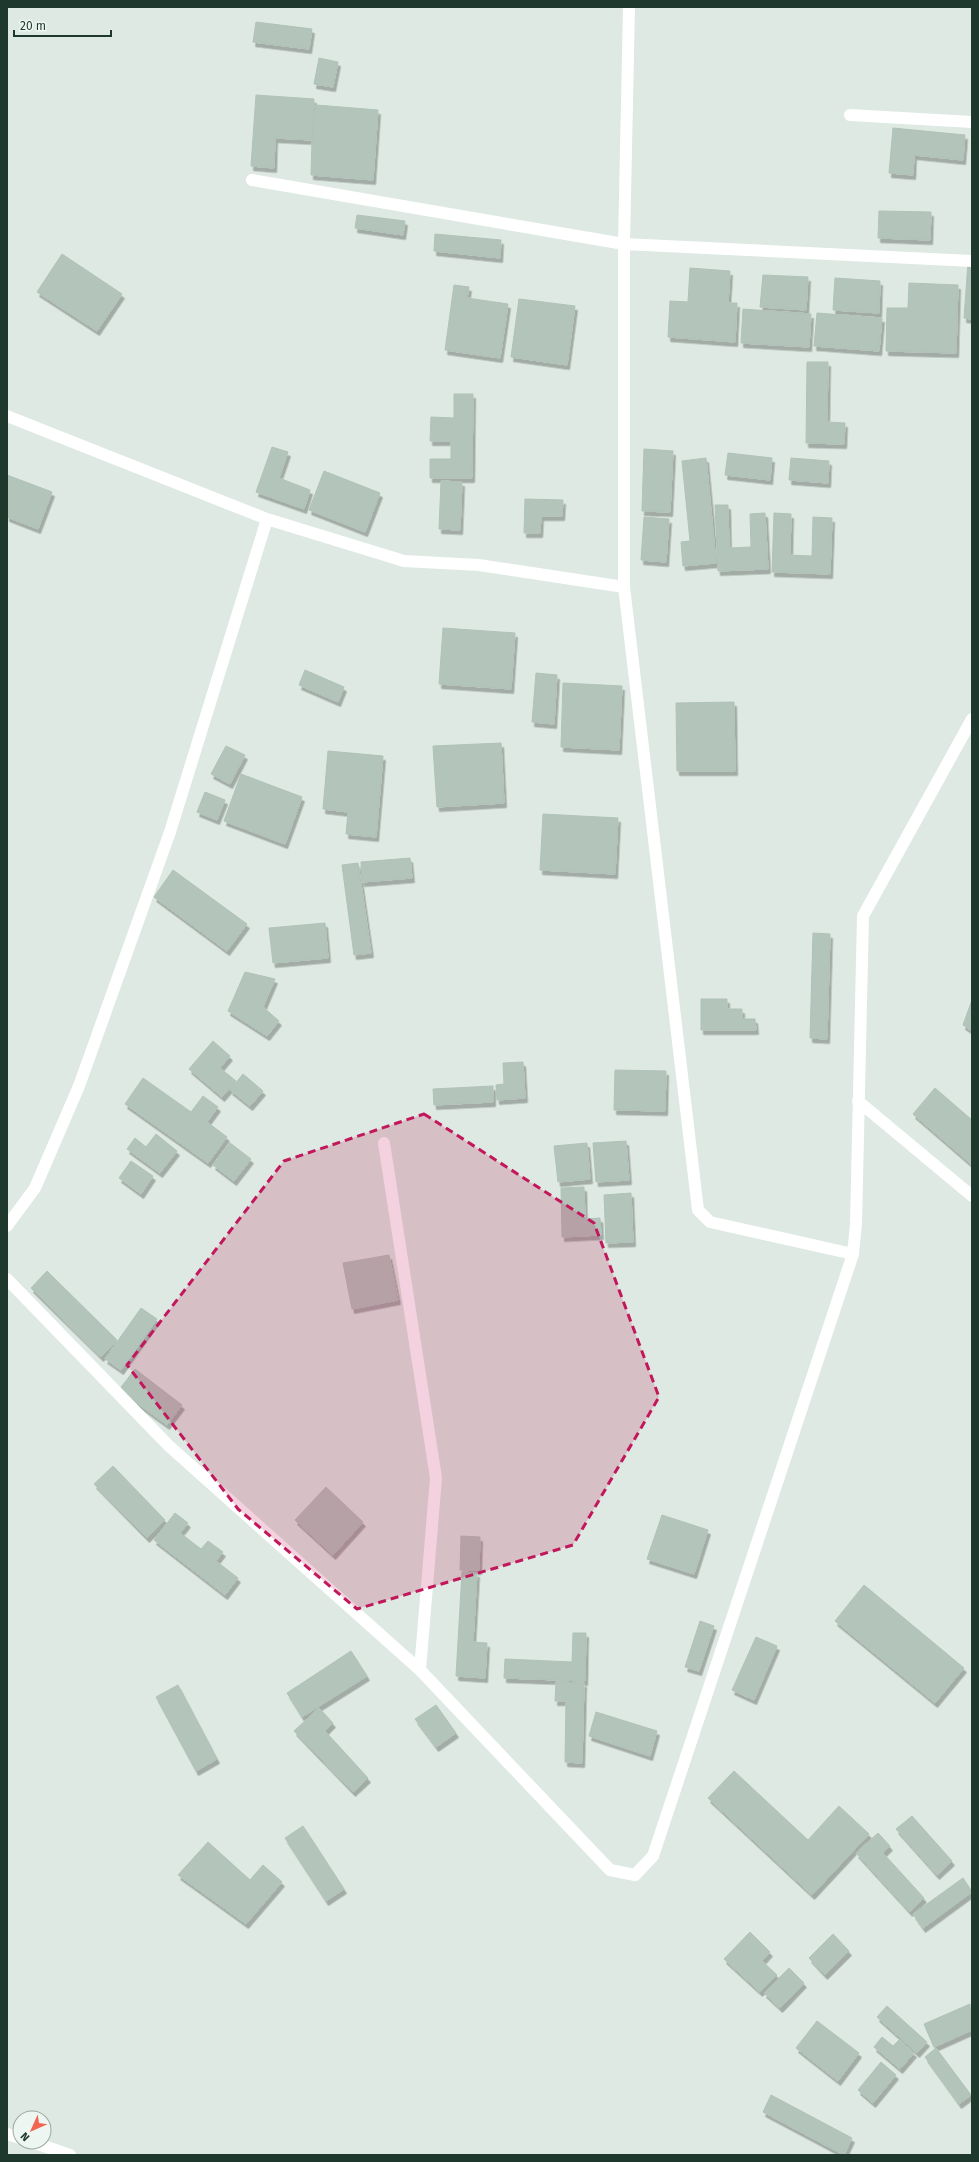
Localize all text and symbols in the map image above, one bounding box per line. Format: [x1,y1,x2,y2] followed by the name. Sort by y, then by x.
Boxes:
[14,12,111,38] scale bar
[20,19,46,33] text: 20 m
[12,2110,52,2150] north arrow
[18,2130,32,2144] text: N

